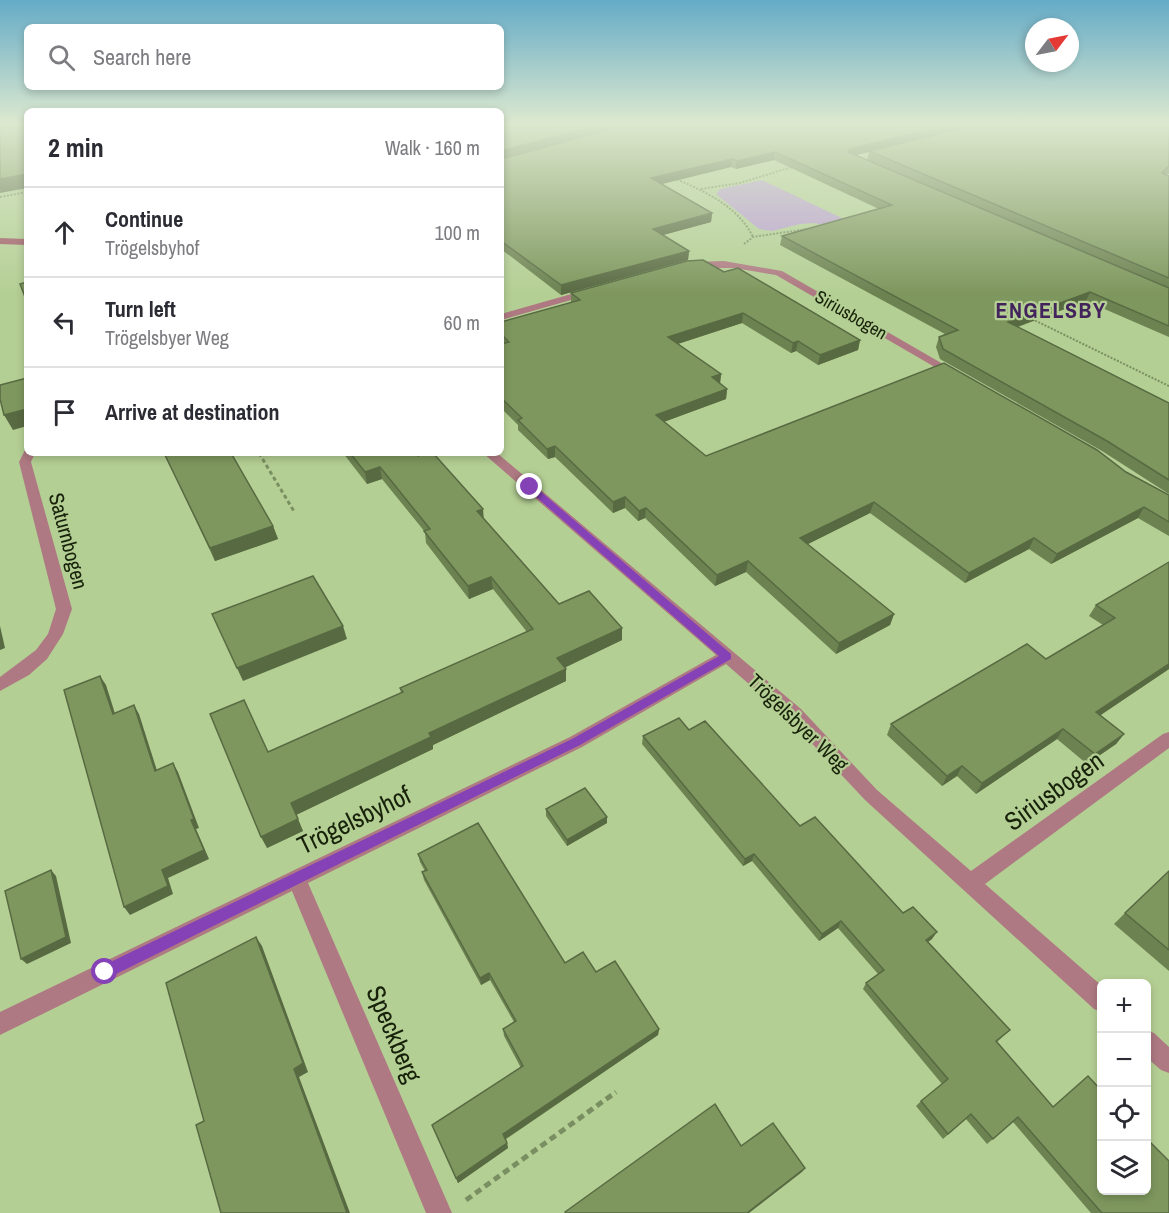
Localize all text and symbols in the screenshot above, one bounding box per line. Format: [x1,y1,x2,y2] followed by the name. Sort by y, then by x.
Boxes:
[1025,18,1079,72] north arrow
[24,24,504,90] search box
[45,41,78,74] icon: search
[93,42,191,72] text: Search here
[48,130,104,165] text: 2 min
[385,134,480,161] text: Walk · 160 m
[105,204,183,234] text: Continue
[48,216,81,249] icon: ahead
[434,219,480,246] text: 100 m
[105,234,199,261] text: Trögelsbyhof
[811,284,892,345] street label: Siriusbogen
[105,294,176,324] text: Turn left
[995,295,1107,325] district label: ENGELSBY
[48,306,81,339] icon: left
[444,309,480,336] text: 60 m
[105,324,229,351] text: Trögelsbyer Weg
[48,396,81,429] icon: arrive
[105,397,279,427] text: Arrive at destination
[516,473,542,499] route end
[42,489,95,592] street label: Saturnbogen
[741,667,856,779] street label: Trögelsbyer Weg
[997,743,1111,839] street label: Siriusbogen
[291,777,417,862] street label: Trögelsbyhof
[91,958,117,984] route start
[1097,979,1151,1195] map controls
[1097,979,1151,1033] button: +
[358,980,431,1088] street label: Speckberg
[1097,1033,1151,1087] button: −
[1097,1087,1151,1141] button: locate
[1097,1141,1151,1195] button: layers

